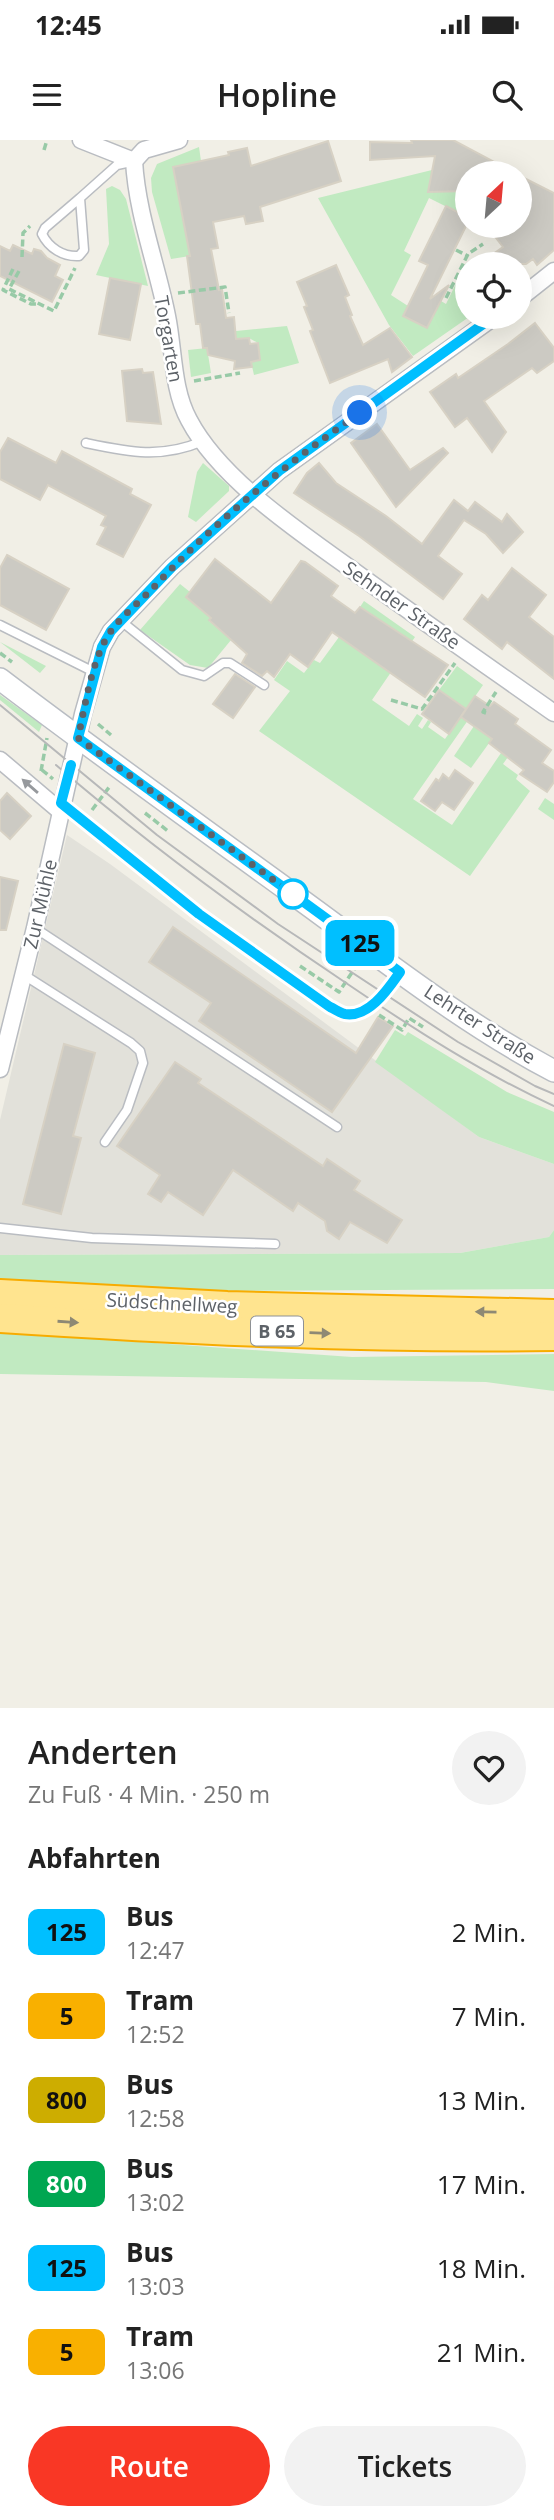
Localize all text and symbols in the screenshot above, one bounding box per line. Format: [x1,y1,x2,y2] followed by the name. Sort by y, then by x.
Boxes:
[35,7,102,43] text: 12:45
[217,73,337,116] text: Hopline
[28,76,66,114] icon: menu
[488,76,526,114] icon: search
[455,161,532,238] north arrow
[455,161,532,329] map controls
[455,252,532,329] button: locate
[149,294,189,384] street label: Torgarten
[342,395,377,430] your location
[338,555,466,655] street label: Sehnder Straße
[21,779,38,794] one-way arrow
[17,857,63,951] street label: Zur Mühle
[278,879,308,909] unlabelled marker
[320,920,400,966] line badge: 125
[339,926,381,959] text: 125
[419,978,541,1070] street label: Lehrter Straße
[106,1287,238,1319] street label: Südschnellweg
[475,1306,497,1318] one-way arrow
[251,1316,303,1346] road number: B 65
[57,1317,79,1328] one-way arrow
[309,1327,331,1338] one-way arrow
[28,1729,178,1774] text: Anderten
[452,1731,526,1805] button: heart
[28,1778,270,1810] text: Zu Fuß · 4 Min. · 250 m
[28,1840,161,1876] text: Abfahrten
[126,1898,173,1934] text: Bus
[452,1914,526,1950] text: 2 Min.
[46,1915,87,1948] text: 125
[126,1934,185,1966] text: 12:47
[126,1982,194,2018] text: Tram
[452,1998,526,2034] text: 7 Min.
[60,1999,73,2032] text: 5
[126,2018,185,2050] text: 12:52
[126,2066,173,2102] text: Bus
[437,2082,526,2118] text: 13 Min.
[46,2083,87,2116] text: 800
[126,2102,185,2134] text: 12:58
[126,2150,173,2186] text: Bus
[437,2166,526,2202] text: 17 Min.
[46,2167,87,2200] text: 800
[126,2186,185,2218] text: 13:02
[126,2234,173,2270] text: Bus
[437,2250,526,2286] text: 18 Min.
[46,2251,87,2284] text: 125
[126,2270,185,2302] text: 13:03
[126,2318,194,2354] text: Tram
[437,2334,526,2370] text: 21 Min.
[60,2335,73,2368] text: 5
[126,2354,185,2386] text: 13:06
[28,2426,270,2506] button: Route
[284,2426,526,2506] button: Tickets

